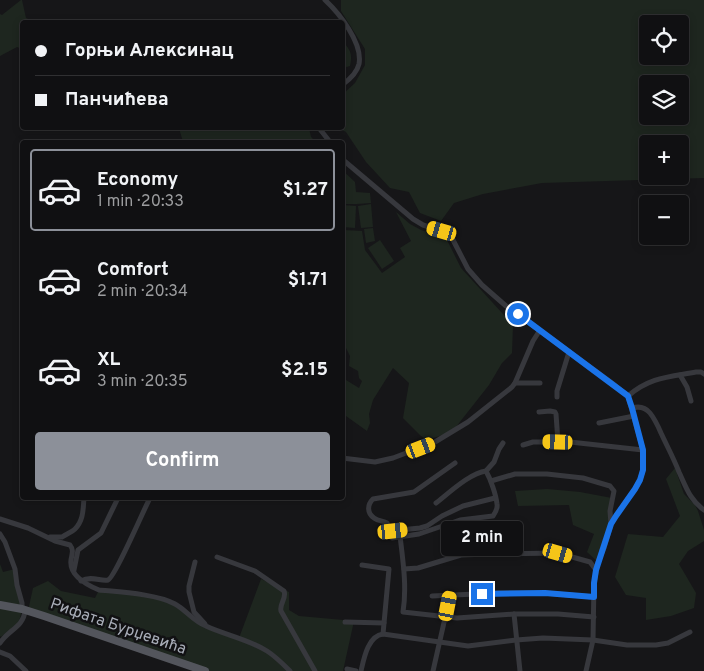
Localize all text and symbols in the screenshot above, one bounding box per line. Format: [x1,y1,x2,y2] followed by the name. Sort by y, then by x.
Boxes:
[639,15,689,245] map controls
[639,15,689,65] button: locate
[65,39,234,63] text: Горњи Алексинац
[639,75,689,125] button: layers
[65,88,169,112] text: Панчићева
[639,135,689,185] button: +
[37,168,82,213] icon: car
[97,168,178,192] text: Economy
[283,178,328,202] text: $1.27
[97,192,184,212] text: 1 min · 20:33
[639,195,689,245] button: −
[425,220,458,242] car
[37,258,82,303] icon: car
[97,258,169,282] text: Comfort
[288,268,328,292] text: $1.71
[97,282,188,302] text: 2 min · 20:34
[507,303,529,325] route start
[37,348,82,393] icon: car
[97,348,120,372] text: XL
[281,358,328,382] text: $2.15
[97,372,188,392] text: 3 min · 20:35
[35,432,330,490] button: Confirm
[542,434,573,450] car
[404,436,437,460] car
[377,522,408,540] car
[441,522,523,556] callout: 2 min
[461,528,503,548] text: 2 min
[541,542,574,564] car
[471,583,493,605] route end
[437,590,458,622] car
[47,594,189,660] street label: Рифата Бурџевића

